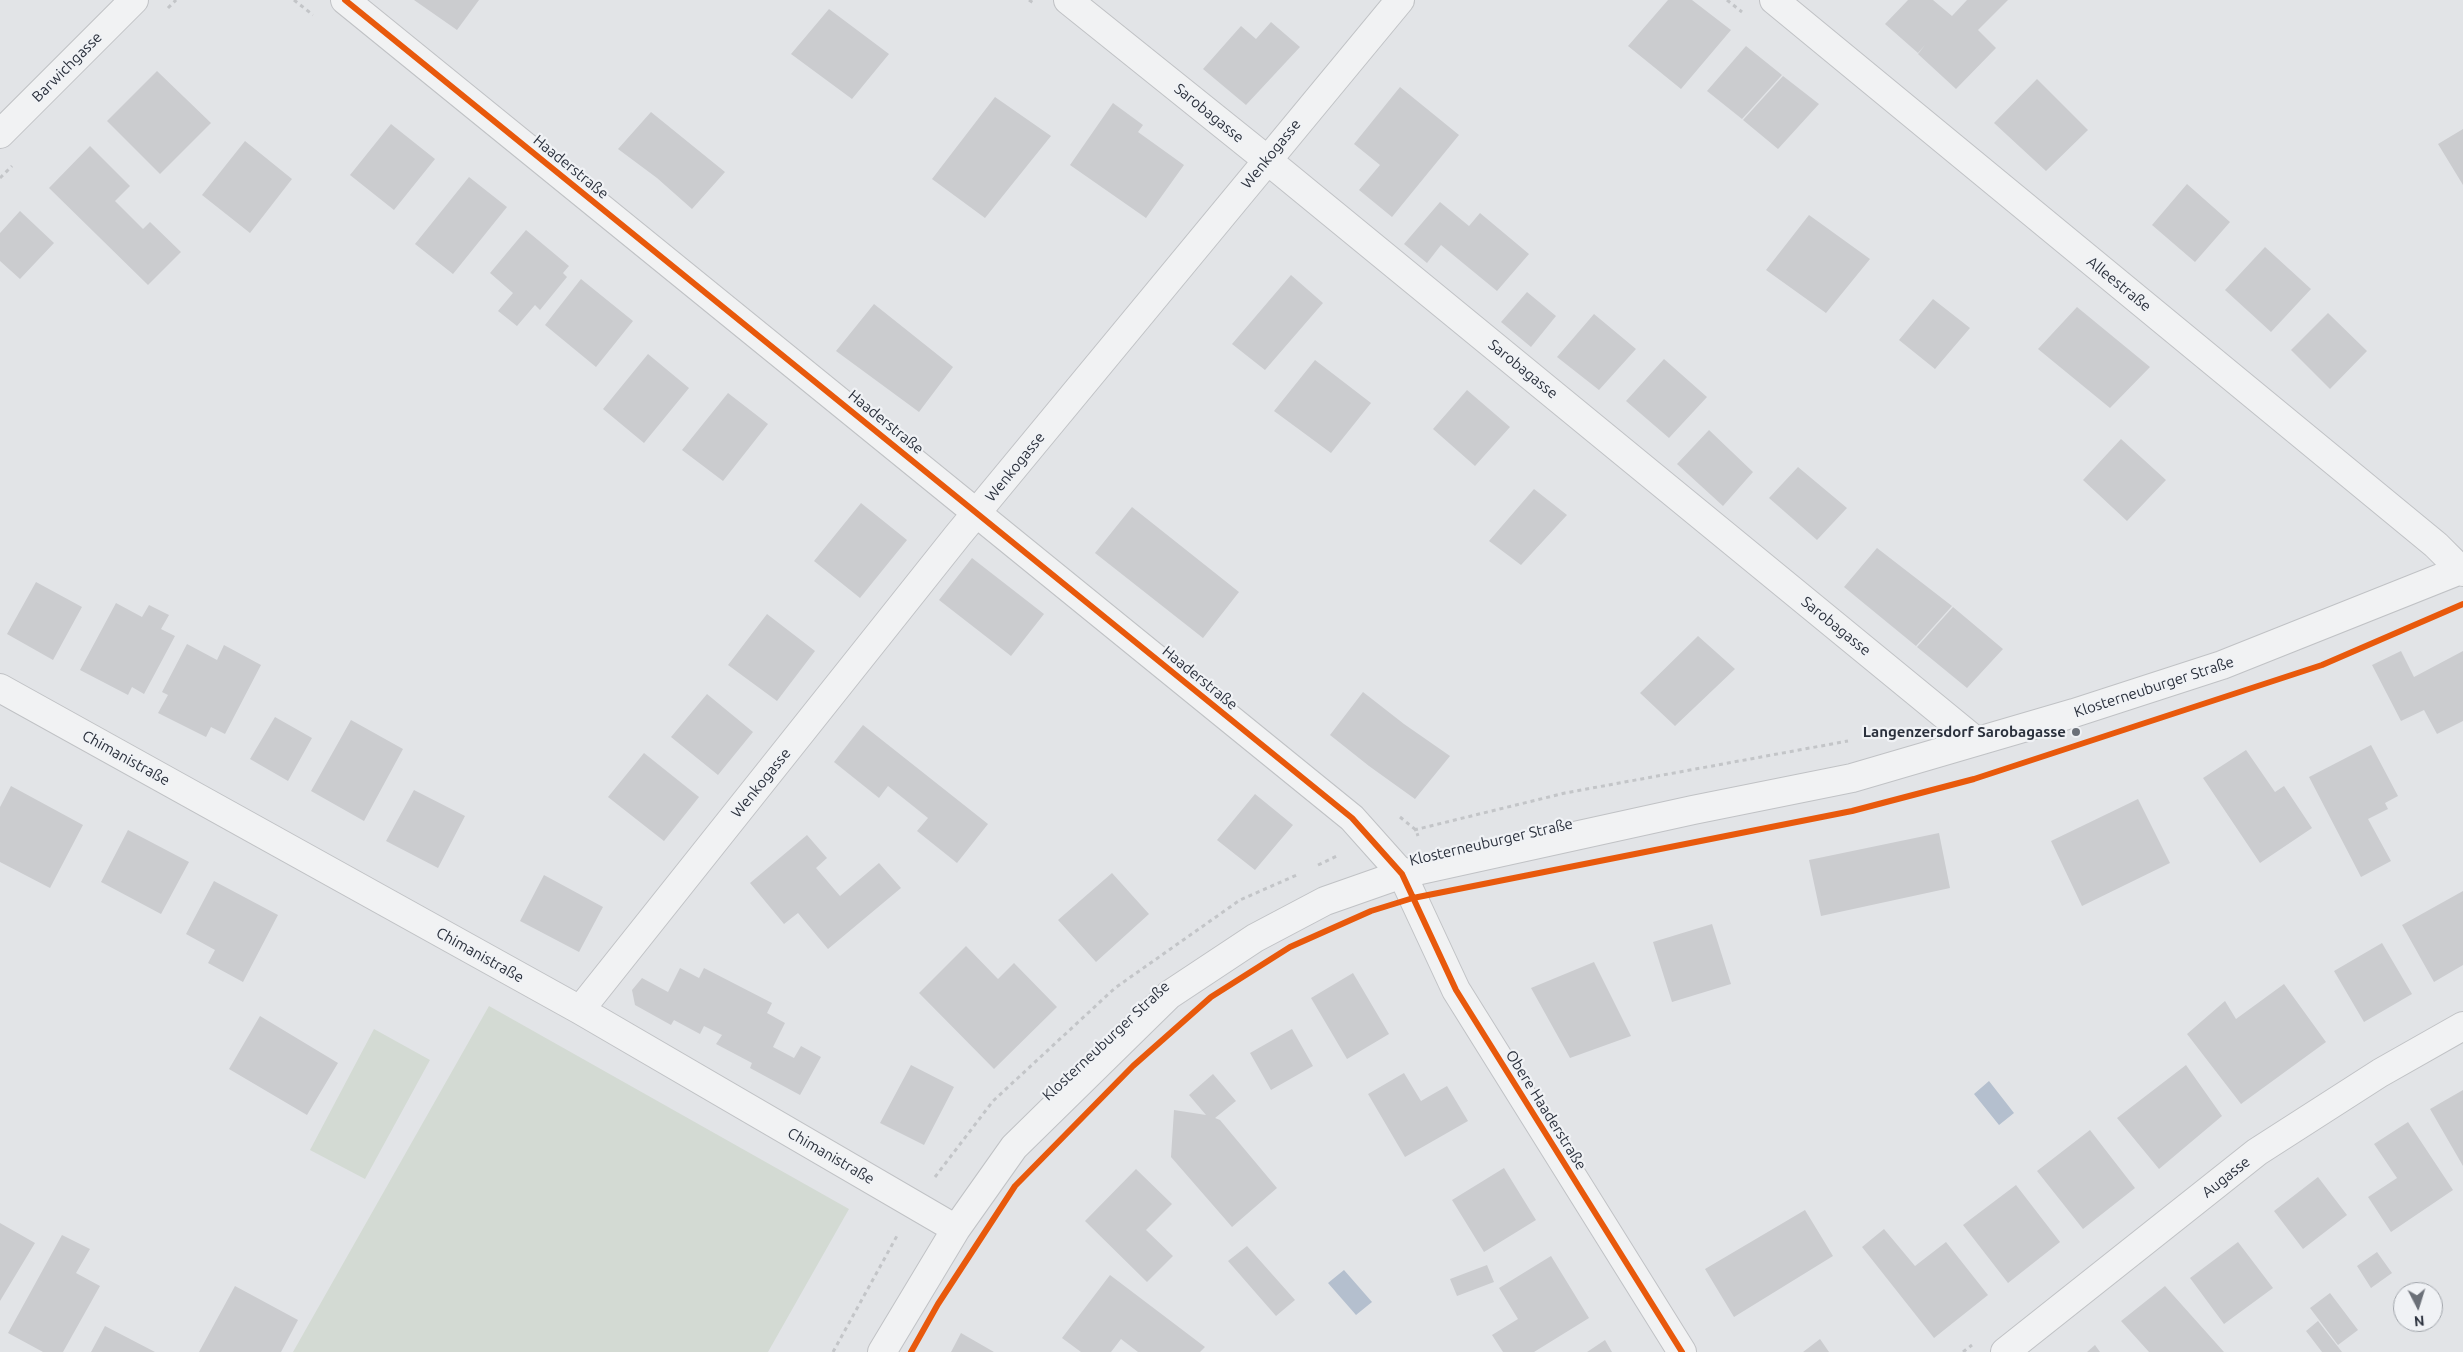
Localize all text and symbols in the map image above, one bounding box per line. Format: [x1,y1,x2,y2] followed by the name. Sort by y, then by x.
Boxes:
[28,28,106,106] street label: Barwichgasse
[1171,80,1247,146] street label: Sarobagasse
[1238,116,1304,192] street label: Wenkogasse
[530,131,612,203] street label: Haaderstraße
[2083,253,2155,315] street label: Alleestraße
[1485,336,1561,402] street label: Sarobagasse
[845,386,927,458] street label: Haaderstraße
[982,429,1048,505] street label: Wenkogasse
[1798,593,1874,659] street label: Sarobagasse
[1159,642,1241,714] street label: Haaderstraße
[2072,653,2236,721] street label: Klosterneuburger Straße
[1863,723,2066,741] place label: Langenzersdorf Sarobagasse
[2070,726,2082,738] marker: Langenzersdorf Sarobagasse
[79,727,173,789] street label: Chimanistraße
[728,745,794,821] street label: Wenkogasse
[1408,814,1574,870] street label: Klosterneuburger Straße
[433,924,527,986] street label: Chimanistraße
[1039,977,1173,1105] street label: Klosterneuburger Straße
[1502,1047,1590,1173] street label: Obere Haaderstraße
[784,1124,878,1188] street label: Chimanistraße
[2198,1153,2254,1201] street label: Augasse
[2393,1282,2443,1332] north arrow
[2413,1313,2425,1329] text: N

